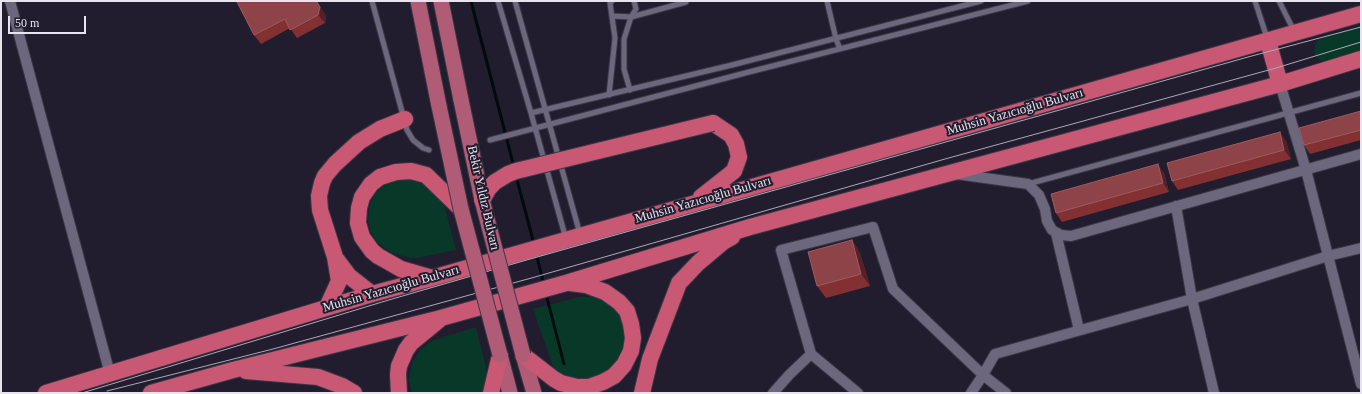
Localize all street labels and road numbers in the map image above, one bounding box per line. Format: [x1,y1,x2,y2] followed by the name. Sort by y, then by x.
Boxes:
[945,85,1085,139] street label: Muhsin Yazıcıoğlu Bulvarı
[463,144,503,252] street label: Bekir Yıldız Bulvarı
[633,173,773,227] street label: Muhsin Yazıcıoğlu Bulvarı
[321,262,461,316] street label: Muhsin Yazıcıoğlu Bulvarı

